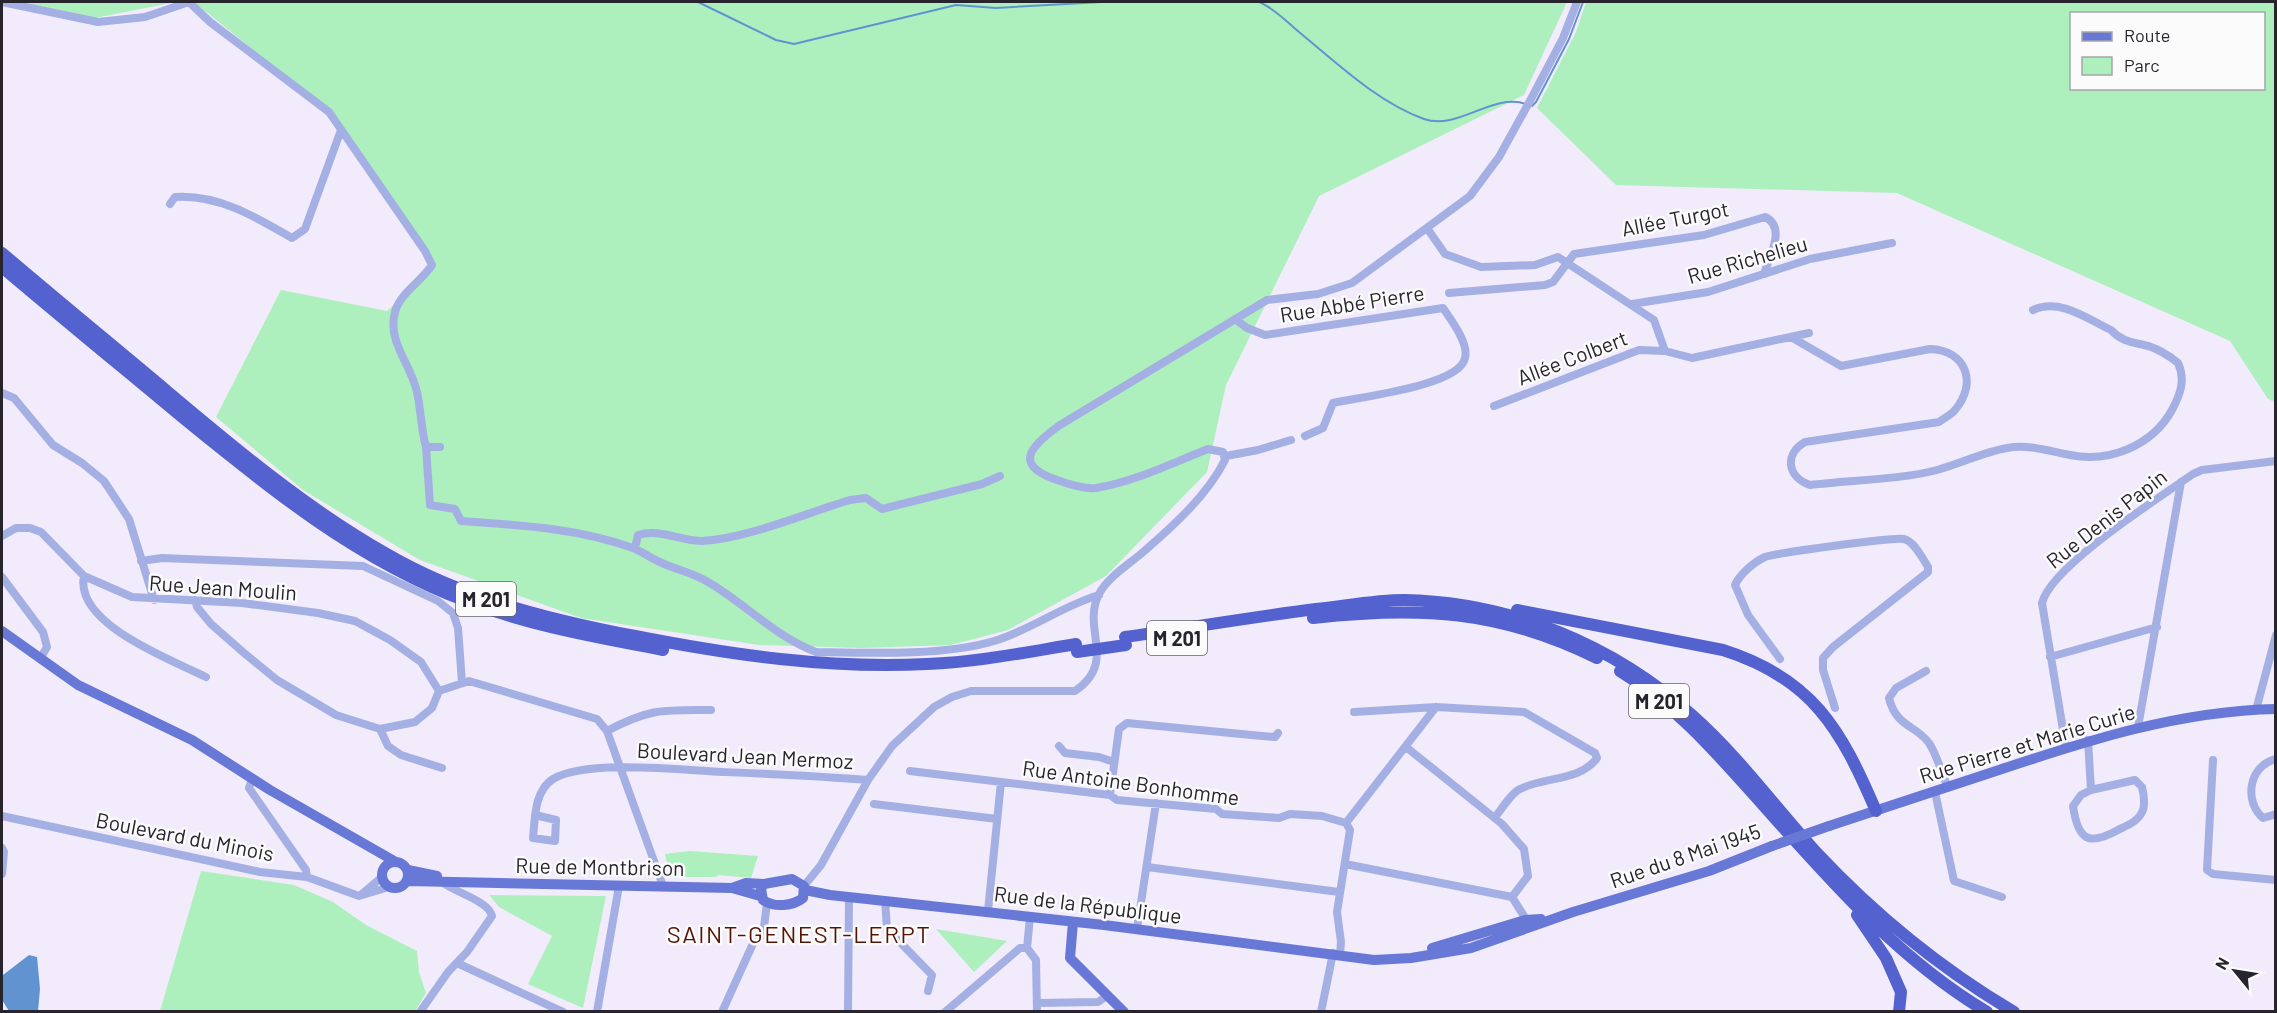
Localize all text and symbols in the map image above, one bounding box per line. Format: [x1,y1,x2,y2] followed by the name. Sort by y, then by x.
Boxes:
[2070,12,2265,90] legend
[2124,24,2170,46] text: Route
[2124,54,2160,76] text: Parc
[1619,195,1731,241] street label: Allée Turgot
[1684,230,1810,288] street label: Rue Richelieu
[1278,279,1426,327] street label: Rue Abbé Pierre
[1513,325,1631,389] street label: Allée Colbert
[2041,463,2171,573] street label: Rue Denis Papin
[148,569,298,605] street label: Rue Jean Moulin
[456,582,516,616] road number: M 201
[1147,621,1207,655] road number: M 201
[1629,684,1689,718] road number: M 201
[1916,698,2138,788] street label: Rue Pierre et Marie Curie
[636,737,854,773] street label: Boulevard Jean Mermoz
[1021,754,1241,810] street label: Rue Antoine Bonhomme
[94,806,276,866] street label: Boulevard du Minois
[1606,818,1764,892] street label: Rue du 8 Mai 1945
[515,852,685,880] street label: Rue de Montbrison
[993,880,1183,928] street label: Rue de la République
[667,919,931,948] district label: SAINT-GENEST-LERPT
[2205,941,2265,1001] north arrow
[2211,954,2232,973] text: N

